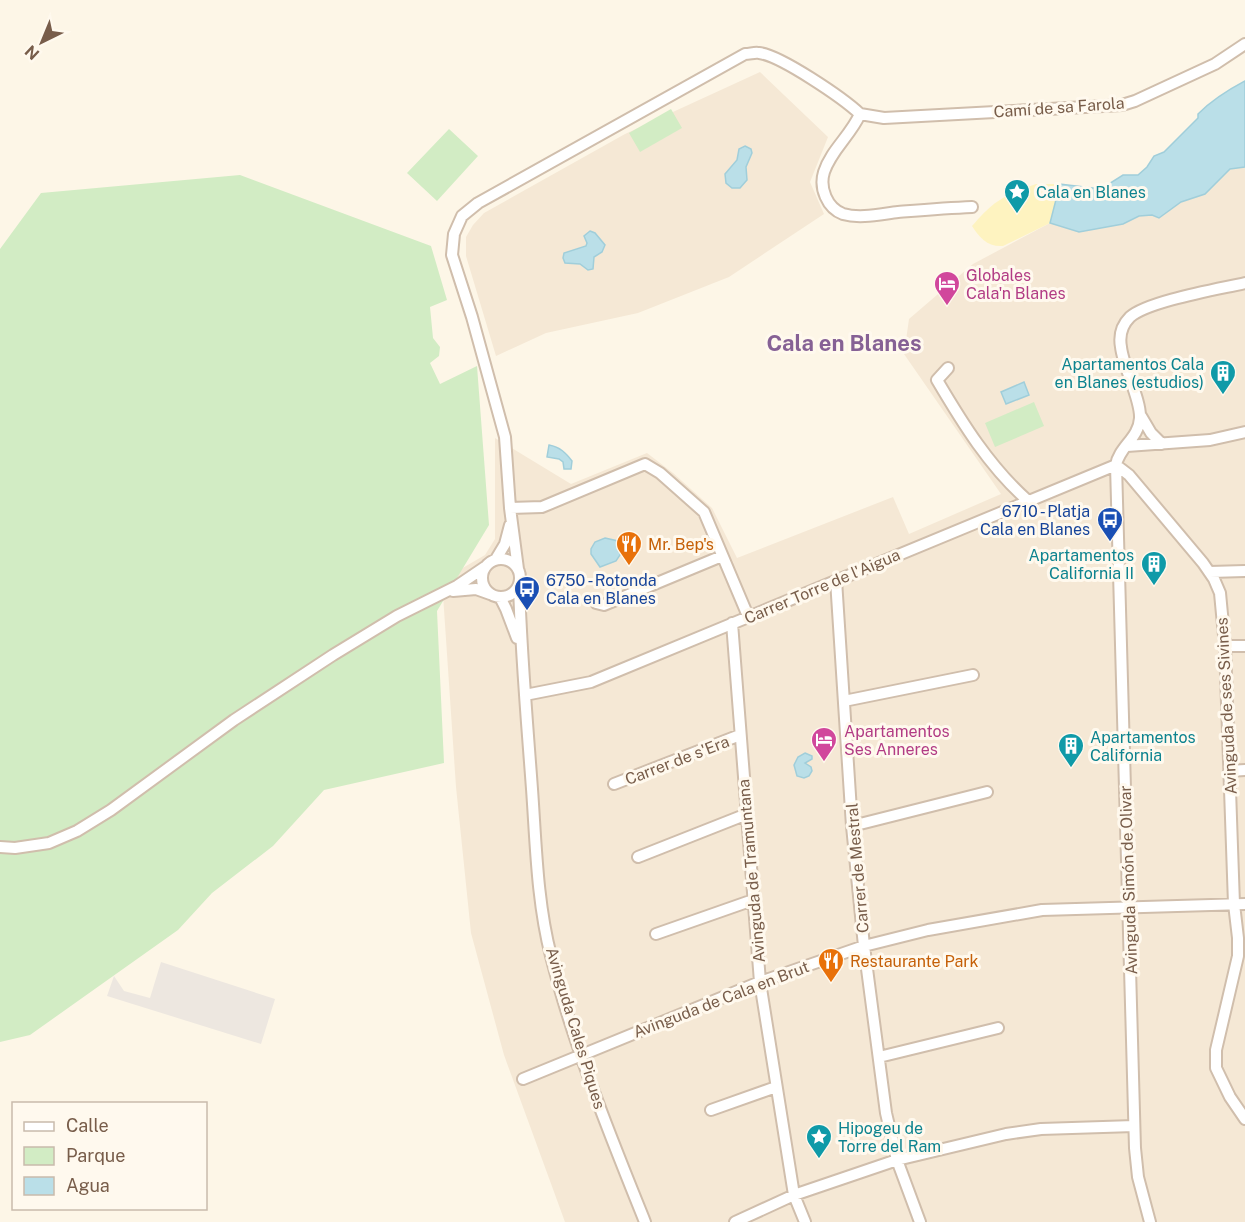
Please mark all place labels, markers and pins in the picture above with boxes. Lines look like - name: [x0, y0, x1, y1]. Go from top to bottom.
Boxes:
- place icon: Cala en Blanes: [1002, 177, 1032, 215]
- place label: Cala en Blanes: [1036, 183, 1146, 202]
- place label: Globales Cala'n Blanes: [966, 266, 1066, 303]
- hotel icon: Globales Cala'n Blanes: [932, 269, 962, 307]
- place label: Apartamentos Cala en Blanes (estudios): [1055, 355, 1204, 392]
- building icon: Apartamentos Cala en Blanes (estudios): [1208, 358, 1238, 396]
- place label: 6710 - Platja Cala en Blanes: [980, 502, 1090, 539]
- bus stop icon: 6710 - Platja Cala en Blanes: [1095, 505, 1125, 543]
- restaurant icon: Mr. Bep's: [614, 529, 644, 567]
- place label: Mr. Bep's: [648, 535, 714, 554]
- place label: Apartamentos California II: [1028, 546, 1134, 583]
- building icon: Apartamentos California II: [1139, 549, 1169, 587]
- place label: 6750 - Rotonda Cala en Blanes: [546, 571, 657, 608]
- bus stop icon: 6750 - Rotonda Cala en Blanes: [512, 574, 542, 612]
- place label: Apartamentos Ses Anneres: [844, 722, 950, 759]
- hotel icon: Apartamentos Ses Anneres: [809, 725, 839, 763]
- place label: Apartamentos California: [1090, 728, 1196, 765]
- building icon: Apartamentos California: [1056, 731, 1086, 769]
- restaurant icon: Restaurante Park: [816, 946, 846, 984]
- place label: Restaurante Park: [850, 952, 979, 971]
- place label: Hipogeu de Torre del Ram: [838, 1119, 941, 1156]
- place icon: Hipogeu de Torre del Ram: [804, 1122, 834, 1160]

